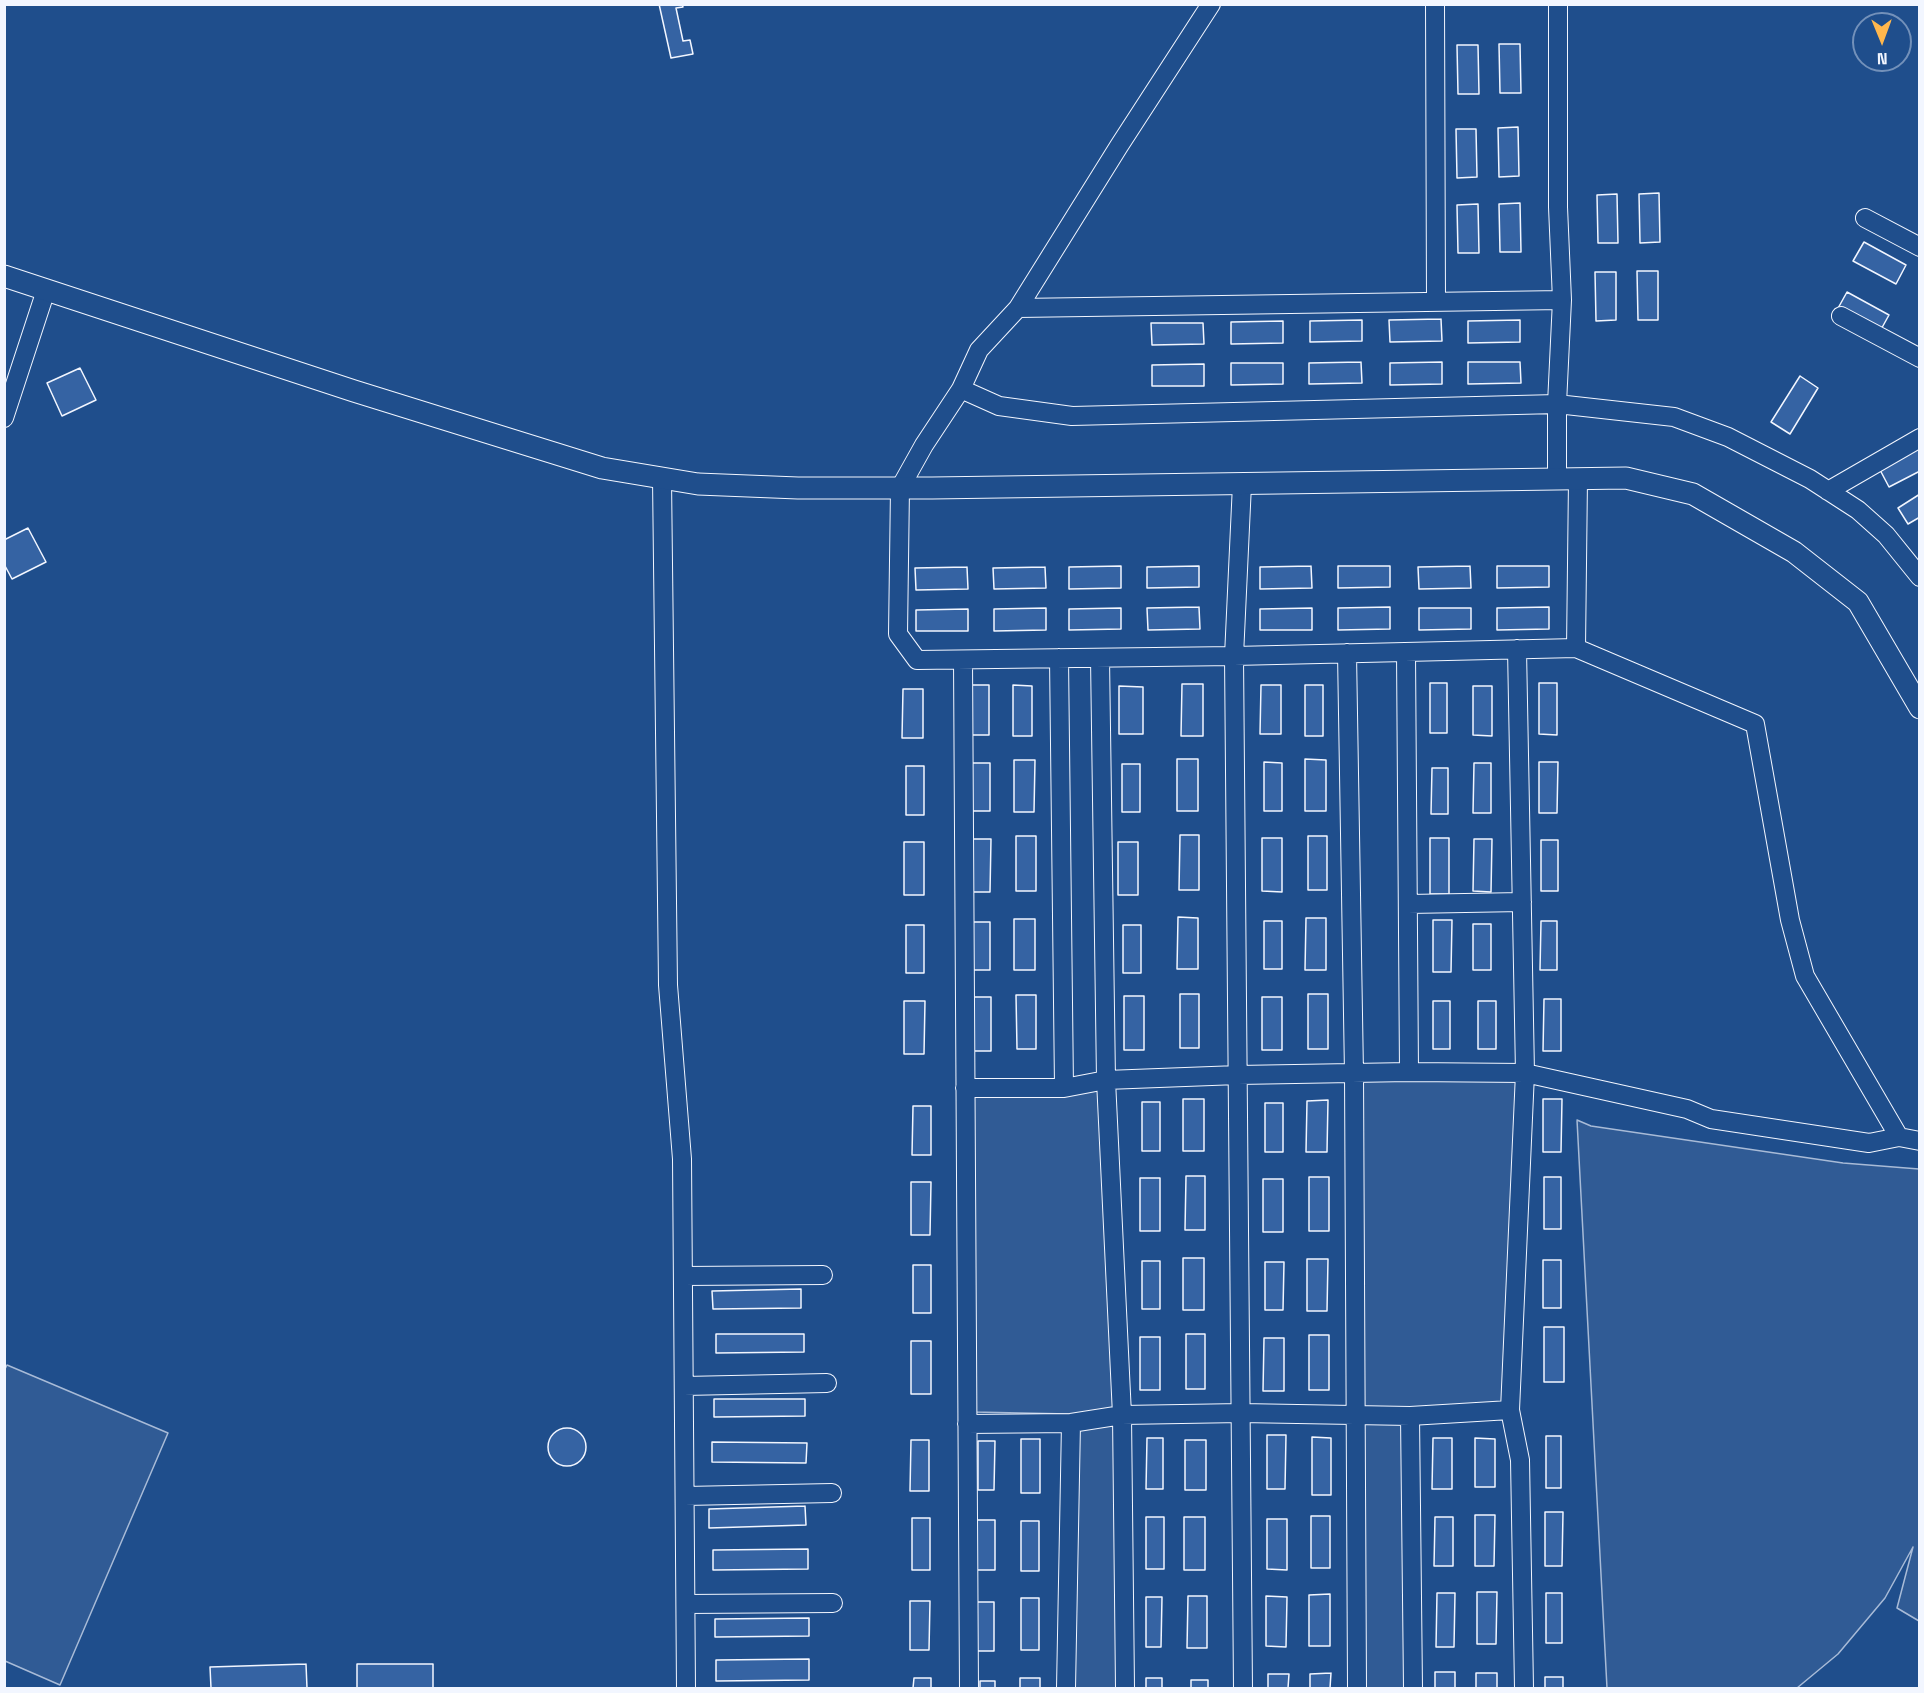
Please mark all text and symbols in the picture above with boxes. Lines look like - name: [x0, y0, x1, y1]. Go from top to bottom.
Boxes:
- north arrow: [1852, 12, 1912, 72]
- text: N: [1877, 48, 1888, 69]

